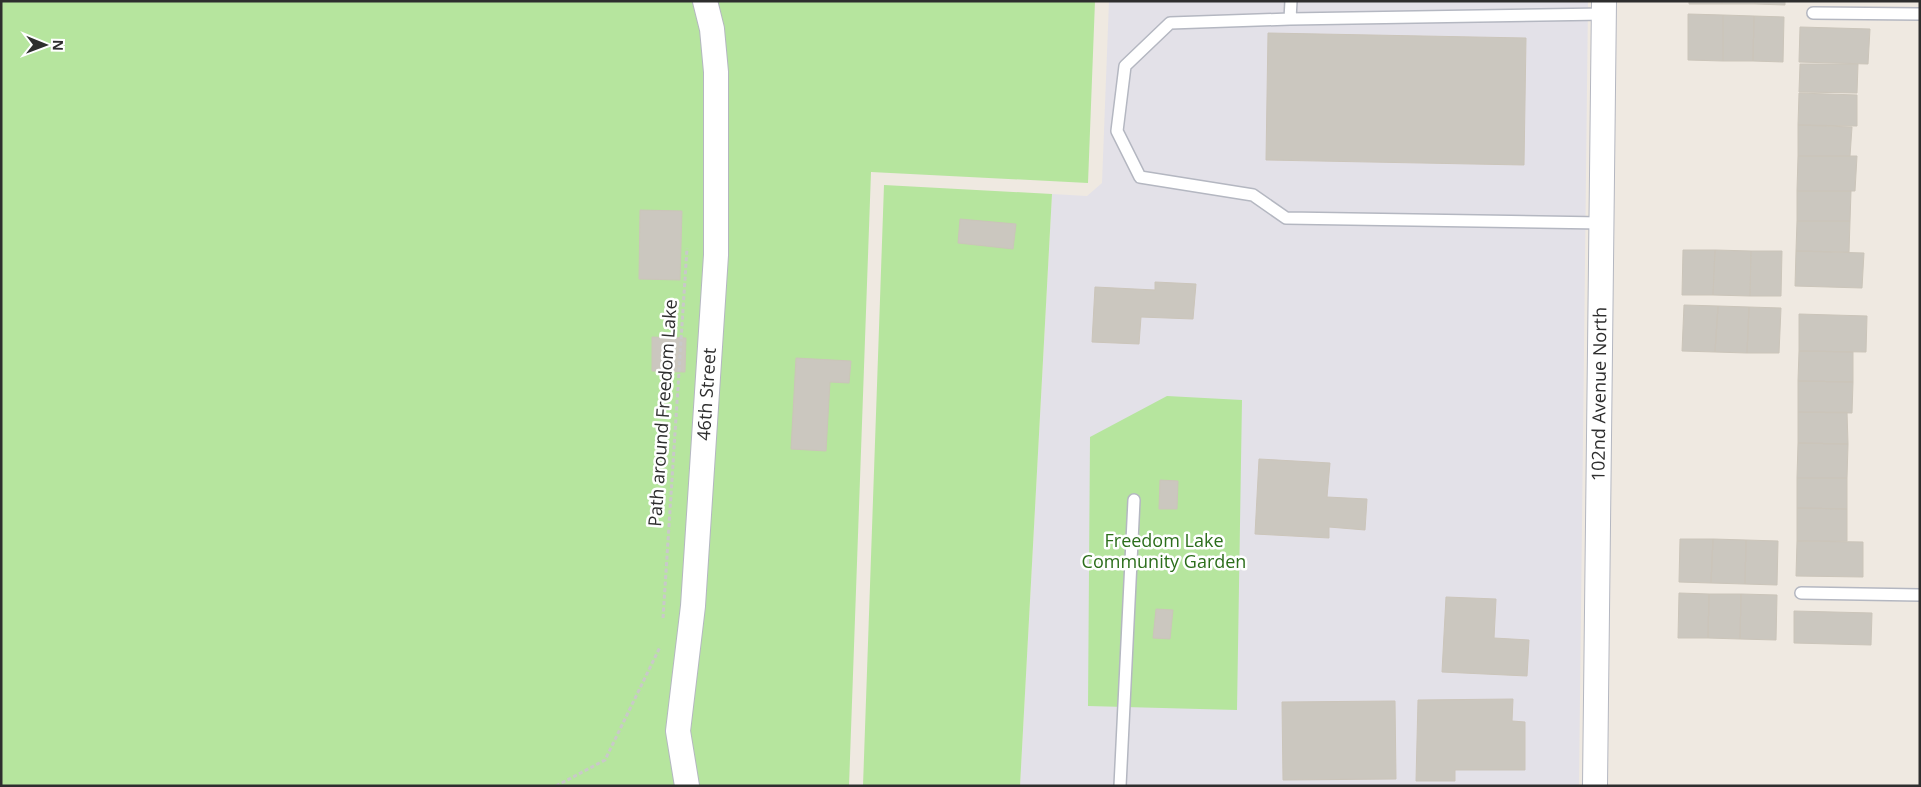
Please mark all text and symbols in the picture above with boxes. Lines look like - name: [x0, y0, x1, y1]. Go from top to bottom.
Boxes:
- north arrow: [20, 20, 70, 70]
- text: N: [49, 39, 68, 51]
- street label: Path around Freedom Lake: [642, 298, 682, 527]
- street label: 102nd Avenue North: [1585, 307, 1611, 481]
- street label: 46th Street: [691, 347, 721, 441]
- park label: Freedom Lake Community Garden: [1082, 528, 1246, 573]

